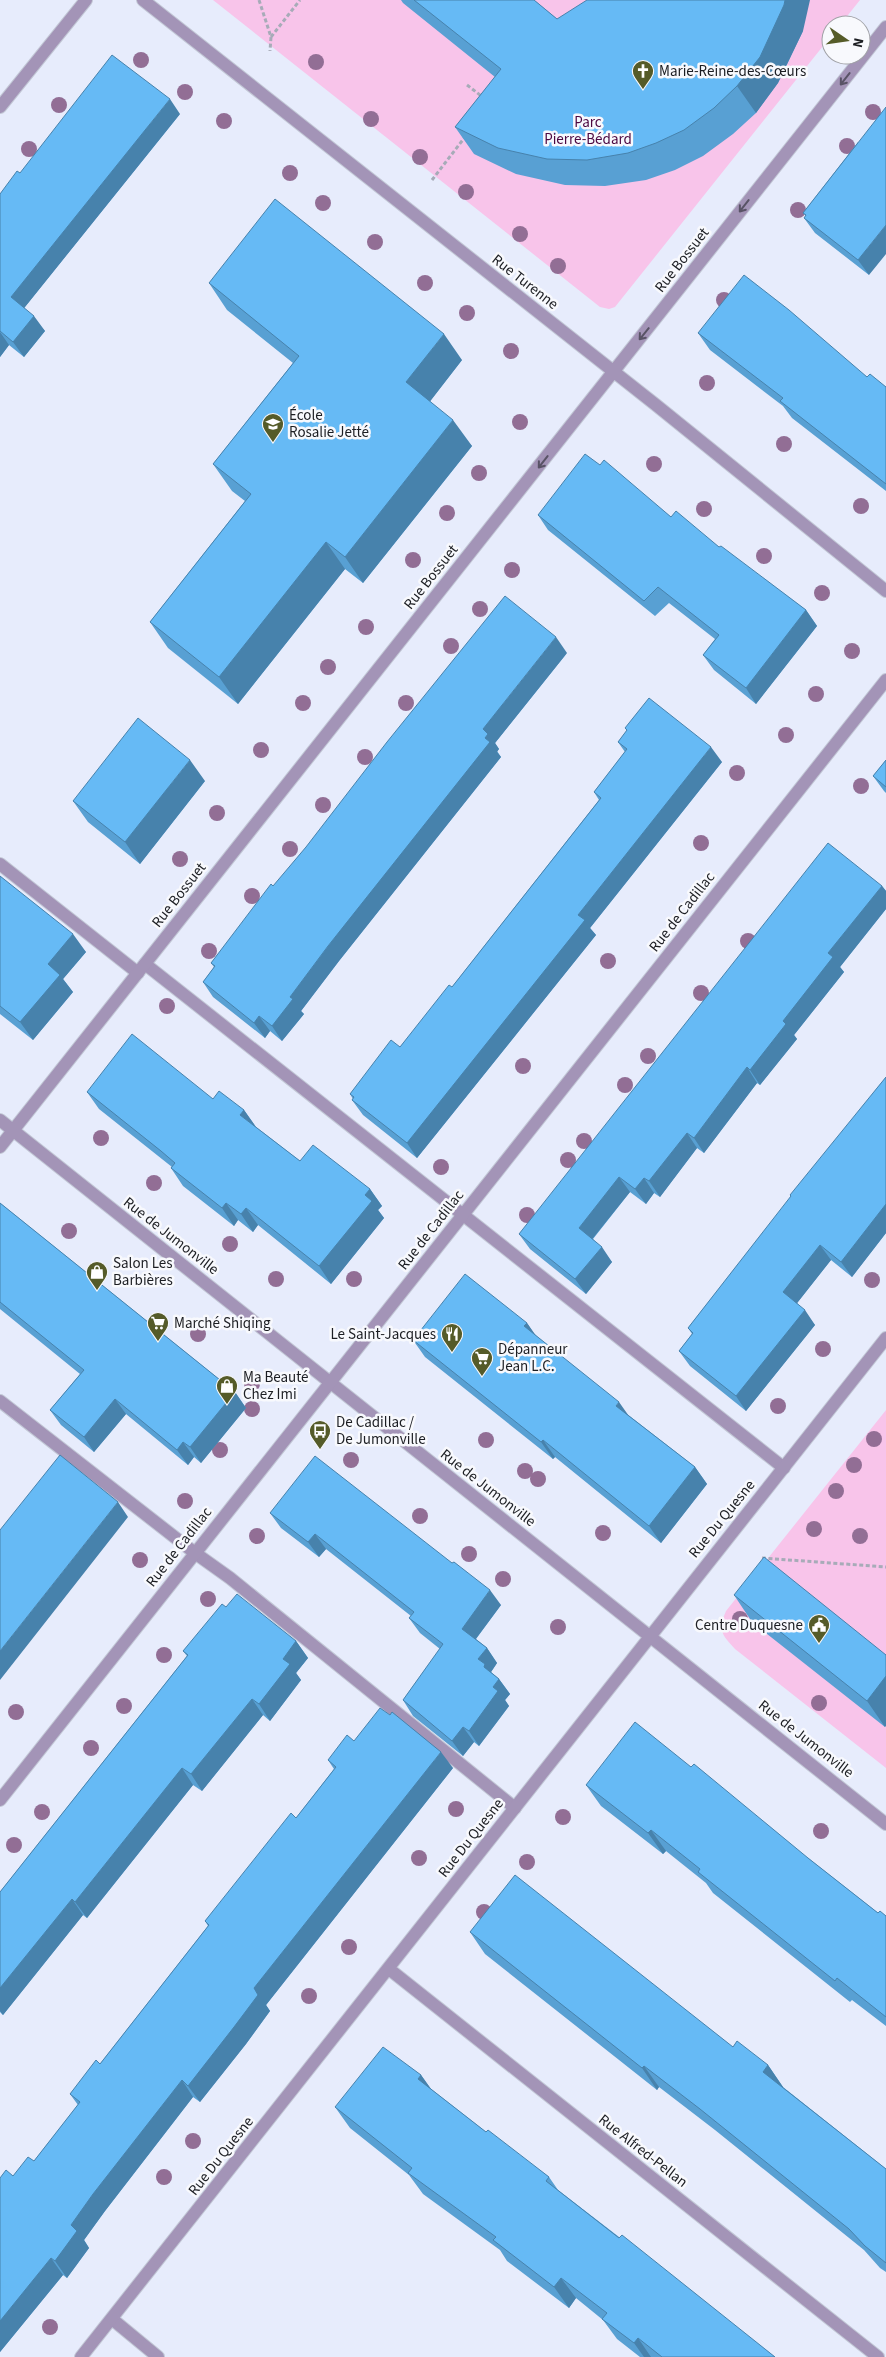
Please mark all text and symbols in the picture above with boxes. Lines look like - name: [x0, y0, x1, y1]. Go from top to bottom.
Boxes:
- north arrow: [821, 15, 871, 65]
- text: N: [847, 36, 868, 49]
- church icon: Marie-Reine-des-Cœurs: [631, 59, 655, 90]
- place label: Marie-Reine-des-Cœurs: [659, 61, 806, 82]
- one-way arrow: [840, 72, 850, 86]
- park label: Parc Pierre-Bédard: [544, 112, 632, 150]
- one-way arrow: [739, 200, 750, 213]
- street label: Rue Bossuet: [650, 223, 714, 297]
- street label: Rue Turenne: [487, 249, 563, 315]
- one-way arrow: [638, 327, 649, 340]
- place label: École Rosalie Jetté: [289, 405, 369, 443]
- school or university icon: École Rosalie Jetté: [261, 412, 285, 443]
- one-way arrow: [537, 455, 548, 468]
- street label: Rue Bossuet: [399, 540, 463, 614]
- street label: Rue Bossuet: [147, 858, 211, 932]
- street label: Rue de Cadillac: [644, 868, 720, 956]
- street label: Rue de Cadillac: [393, 1186, 469, 1274]
- street label: Rue de Jumonville: [119, 1192, 223, 1280]
- place label: Salon Les Barbières: [113, 1253, 173, 1291]
- shop icon: Salon Les Barbières: [85, 1260, 109, 1291]
- supermarket icon: Marché Shiqing: [146, 1311, 170, 1342]
- place label: Marché Shiqing: [174, 1313, 271, 1334]
- restaurant icon: Le Saint-Jacques: [440, 1322, 464, 1353]
- place label: Le Saint-Jacques: [330, 1324, 436, 1345]
- place label: Dépanneur Jean L.C.: [498, 1339, 568, 1377]
- supermarket icon: Dépanneur Jean L.C.: [470, 1346, 494, 1377]
- place label: Ma Beauté Chez Imi: [243, 1367, 309, 1405]
- shop icon: Ma Beauté Chez Imi: [215, 1374, 239, 1405]
- place label: De Cadillac / De Jumonville: [336, 1412, 426, 1450]
- bus stop icon: De Cadillac / De Jumonville: [308, 1419, 332, 1450]
- street label: Rue de Jumonville: [436, 1444, 540, 1532]
- street label: Rue Du Quesne: [684, 1475, 760, 1563]
- street label: Rue de Cadillac: [141, 1503, 217, 1591]
- public building icon: Centre Duquesne: [807, 1613, 831, 1644]
- place label: Centre Duquesne: [695, 1615, 803, 1636]
- street label: Rue de Jumonville: [754, 1695, 858, 1783]
- street label: Rue Du Quesne: [433, 1794, 509, 1882]
- street label: Rue Alfred-Pellan: [594, 2109, 692, 2193]
- street label: Rue Du Quesne: [183, 2112, 259, 2200]

